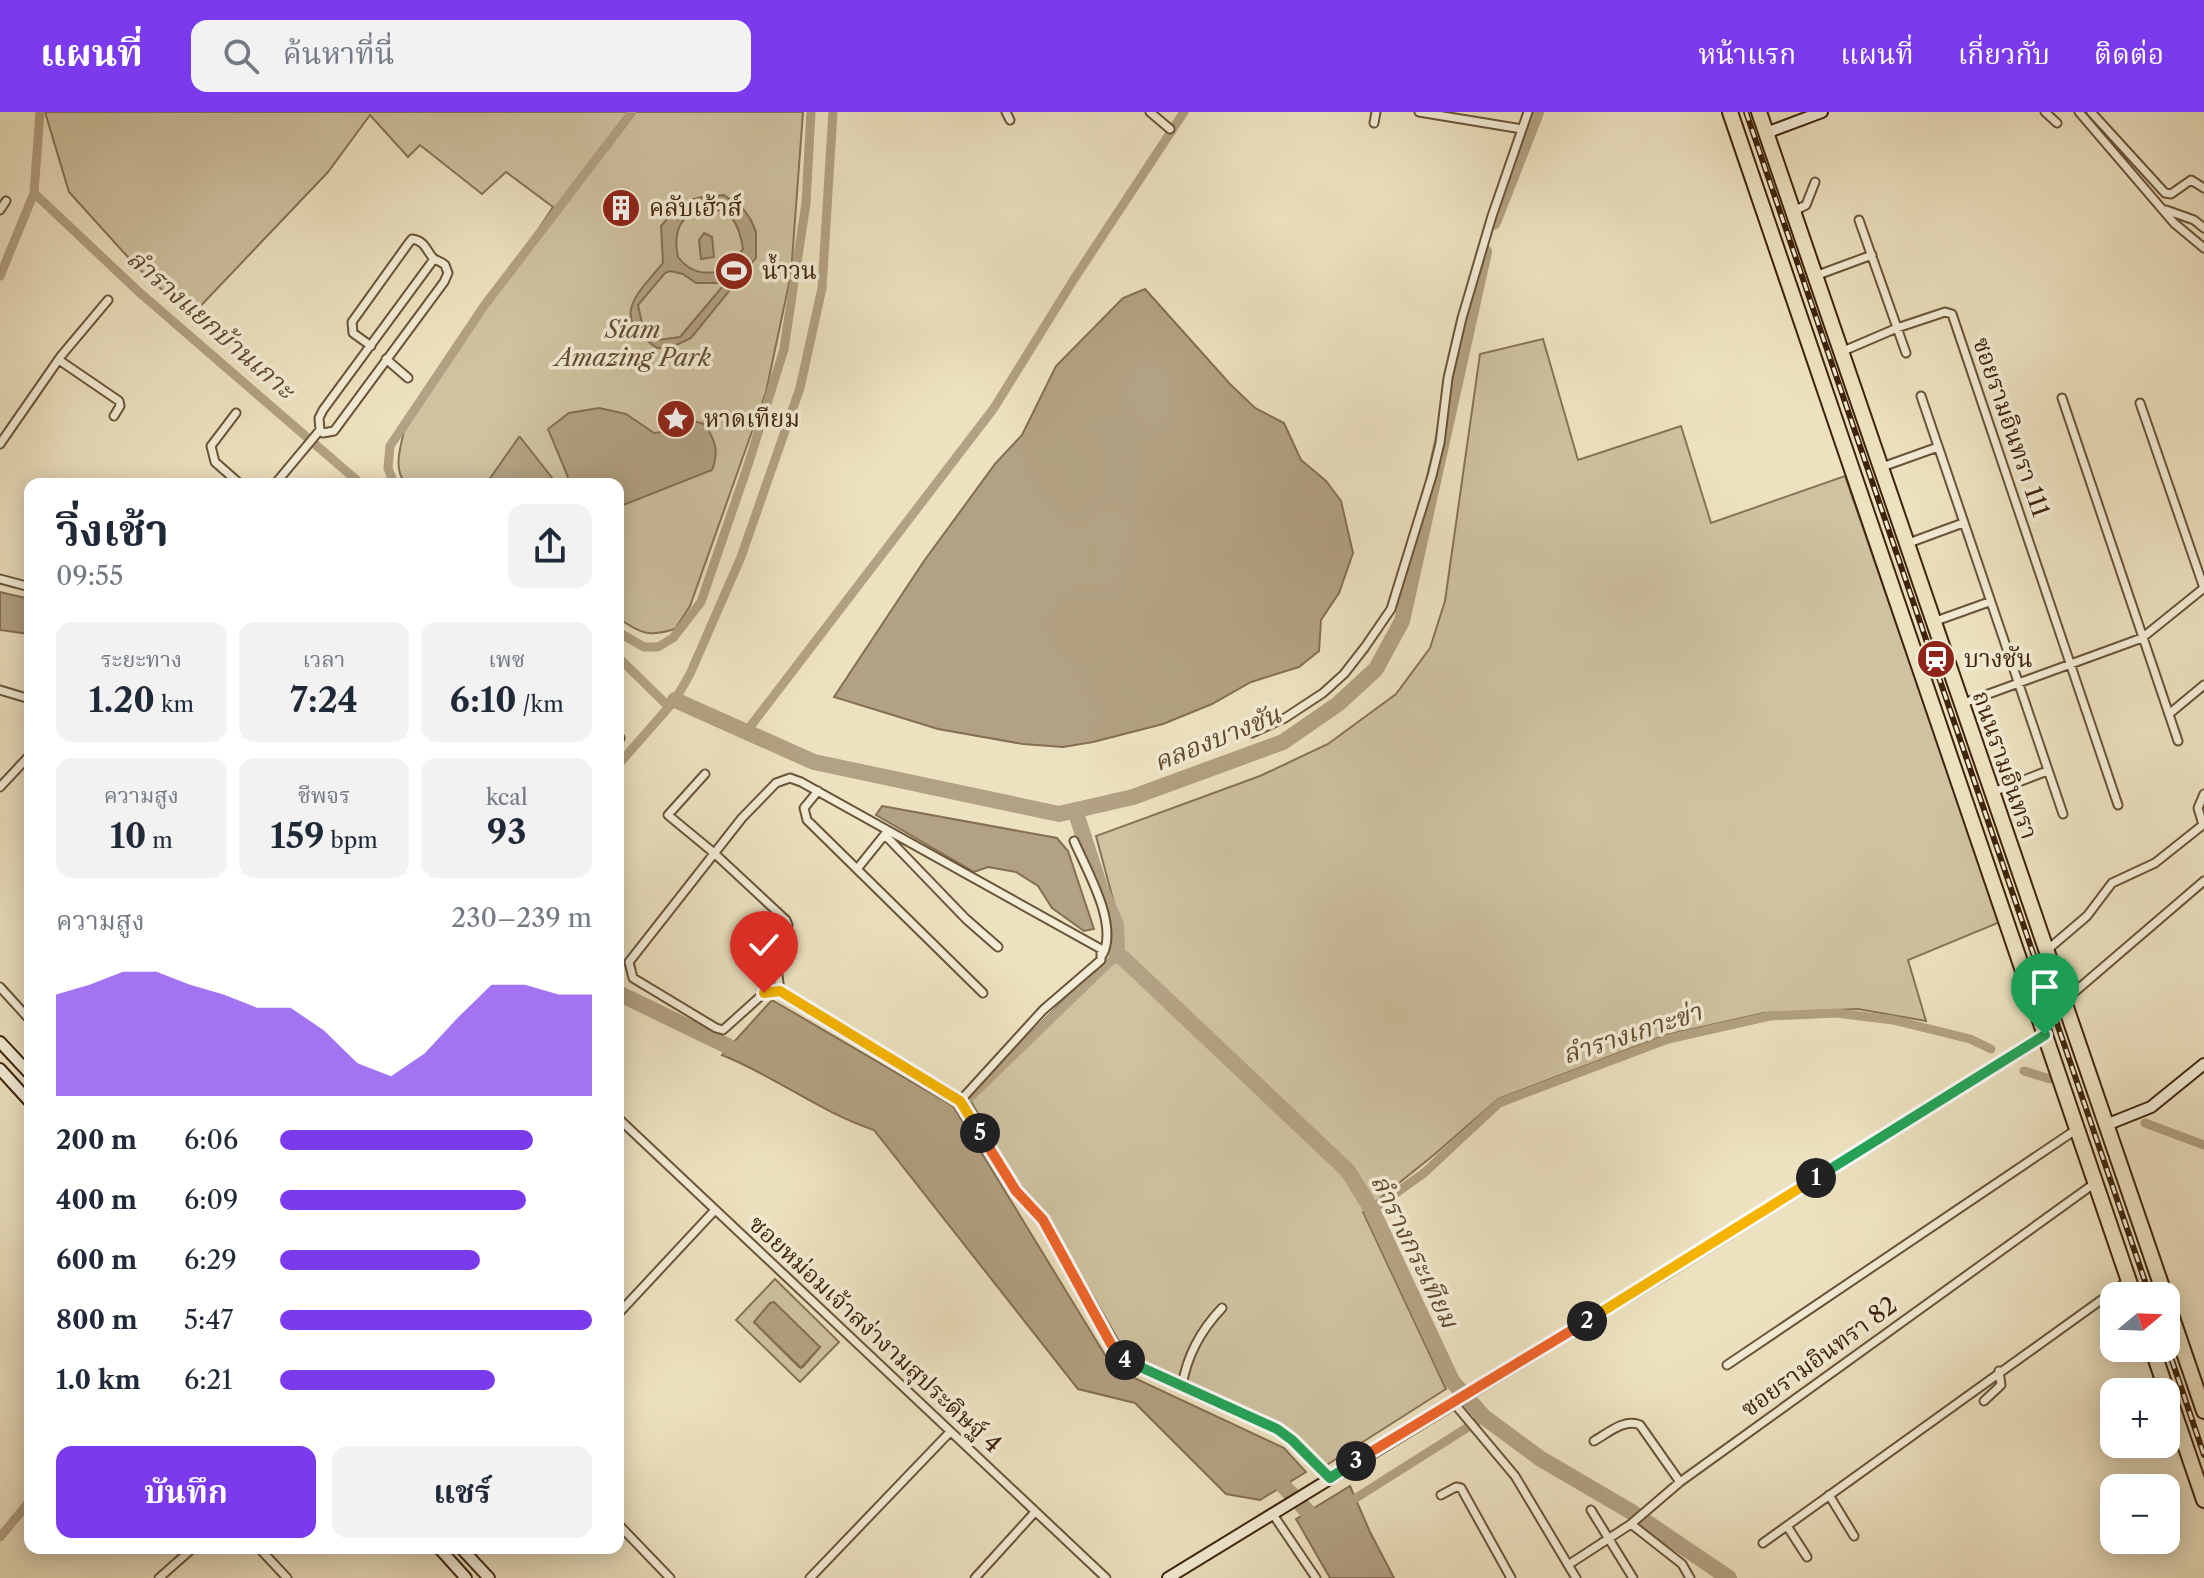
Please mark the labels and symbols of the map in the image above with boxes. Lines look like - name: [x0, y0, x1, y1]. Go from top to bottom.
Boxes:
- building icon: คลับเฮ้าส์: [600, 187, 642, 229]
- place label: คลับเฮ้าส์: [649, 192, 742, 222]
- water label: ลำรางแยกบ้านเกาะ: [121, 243, 303, 407]
- sports icon: น้ำวน: [713, 250, 755, 292]
- place label: น้ำวน: [762, 253, 817, 285]
- park label: Siam Amazing Park: [551, 315, 712, 372]
- street label: ซอยรามอินทรา 111: [1967, 333, 2056, 521]
- place icon: หาดเทียม: [655, 398, 697, 440]
- place label: หาดเทียม: [704, 404, 800, 433]
- station icon: บางชัน: [1915, 638, 1957, 680]
- place label: บางชัน: [1964, 644, 2033, 673]
- street label: ถนนรามอินทรา: [1967, 687, 2044, 843]
- water label: คลองบางชัน: [1149, 698, 1286, 778]
- pin: [730, 911, 798, 993]
- pin: [2011, 953, 2079, 1035]
- water label: ลำรางเกาะข่า: [1558, 995, 1707, 1071]
- pin: 5: [960, 1113, 1000, 1153]
- pin: 1: [1796, 1158, 1836, 1198]
- water label: ลำรางกระเทียม: [1364, 1169, 1466, 1334]
- street label: ซอยหม่อมเจ้าสง่างามสุประดิษฐ์ 4: [742, 1208, 1008, 1459]
- north arrow: [2100, 1282, 2180, 1362]
- street label: ซอยรามอินทรา 82: [1735, 1290, 1902, 1423]
- pin: 2: [1567, 1301, 1607, 1341]
- pin: 4: [1105, 1340, 1145, 1380]
- pin: 3: [1336, 1441, 1376, 1481]

